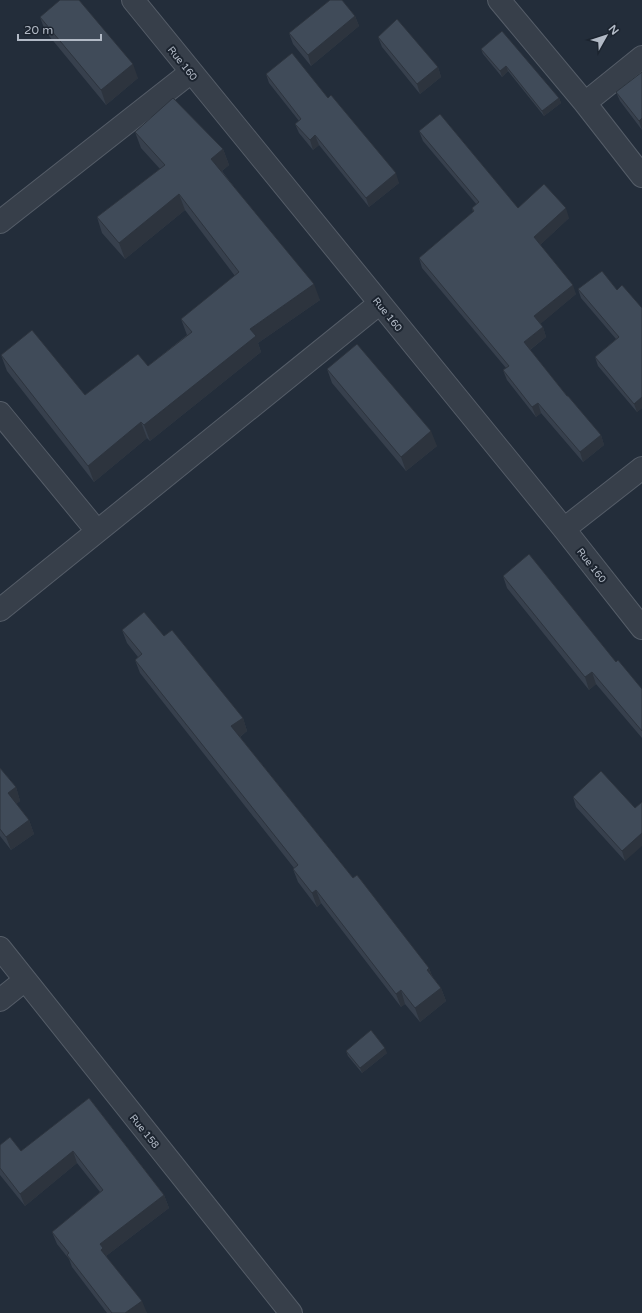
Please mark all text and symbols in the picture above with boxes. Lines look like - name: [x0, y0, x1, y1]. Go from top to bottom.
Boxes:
- scale bar: [18, 16, 101, 42]
- north arrow: [586, 16, 626, 56]
- text: N: [606, 22, 621, 38]
- text: 20 m: [24, 23, 53, 37]
- street label: Rue 160: [165, 44, 200, 83]
- street label: Rue 160: [370, 295, 405, 334]
- street label: Rue 160: [574, 546, 608, 585]
- street label: Rue 158: [127, 1112, 162, 1151]

